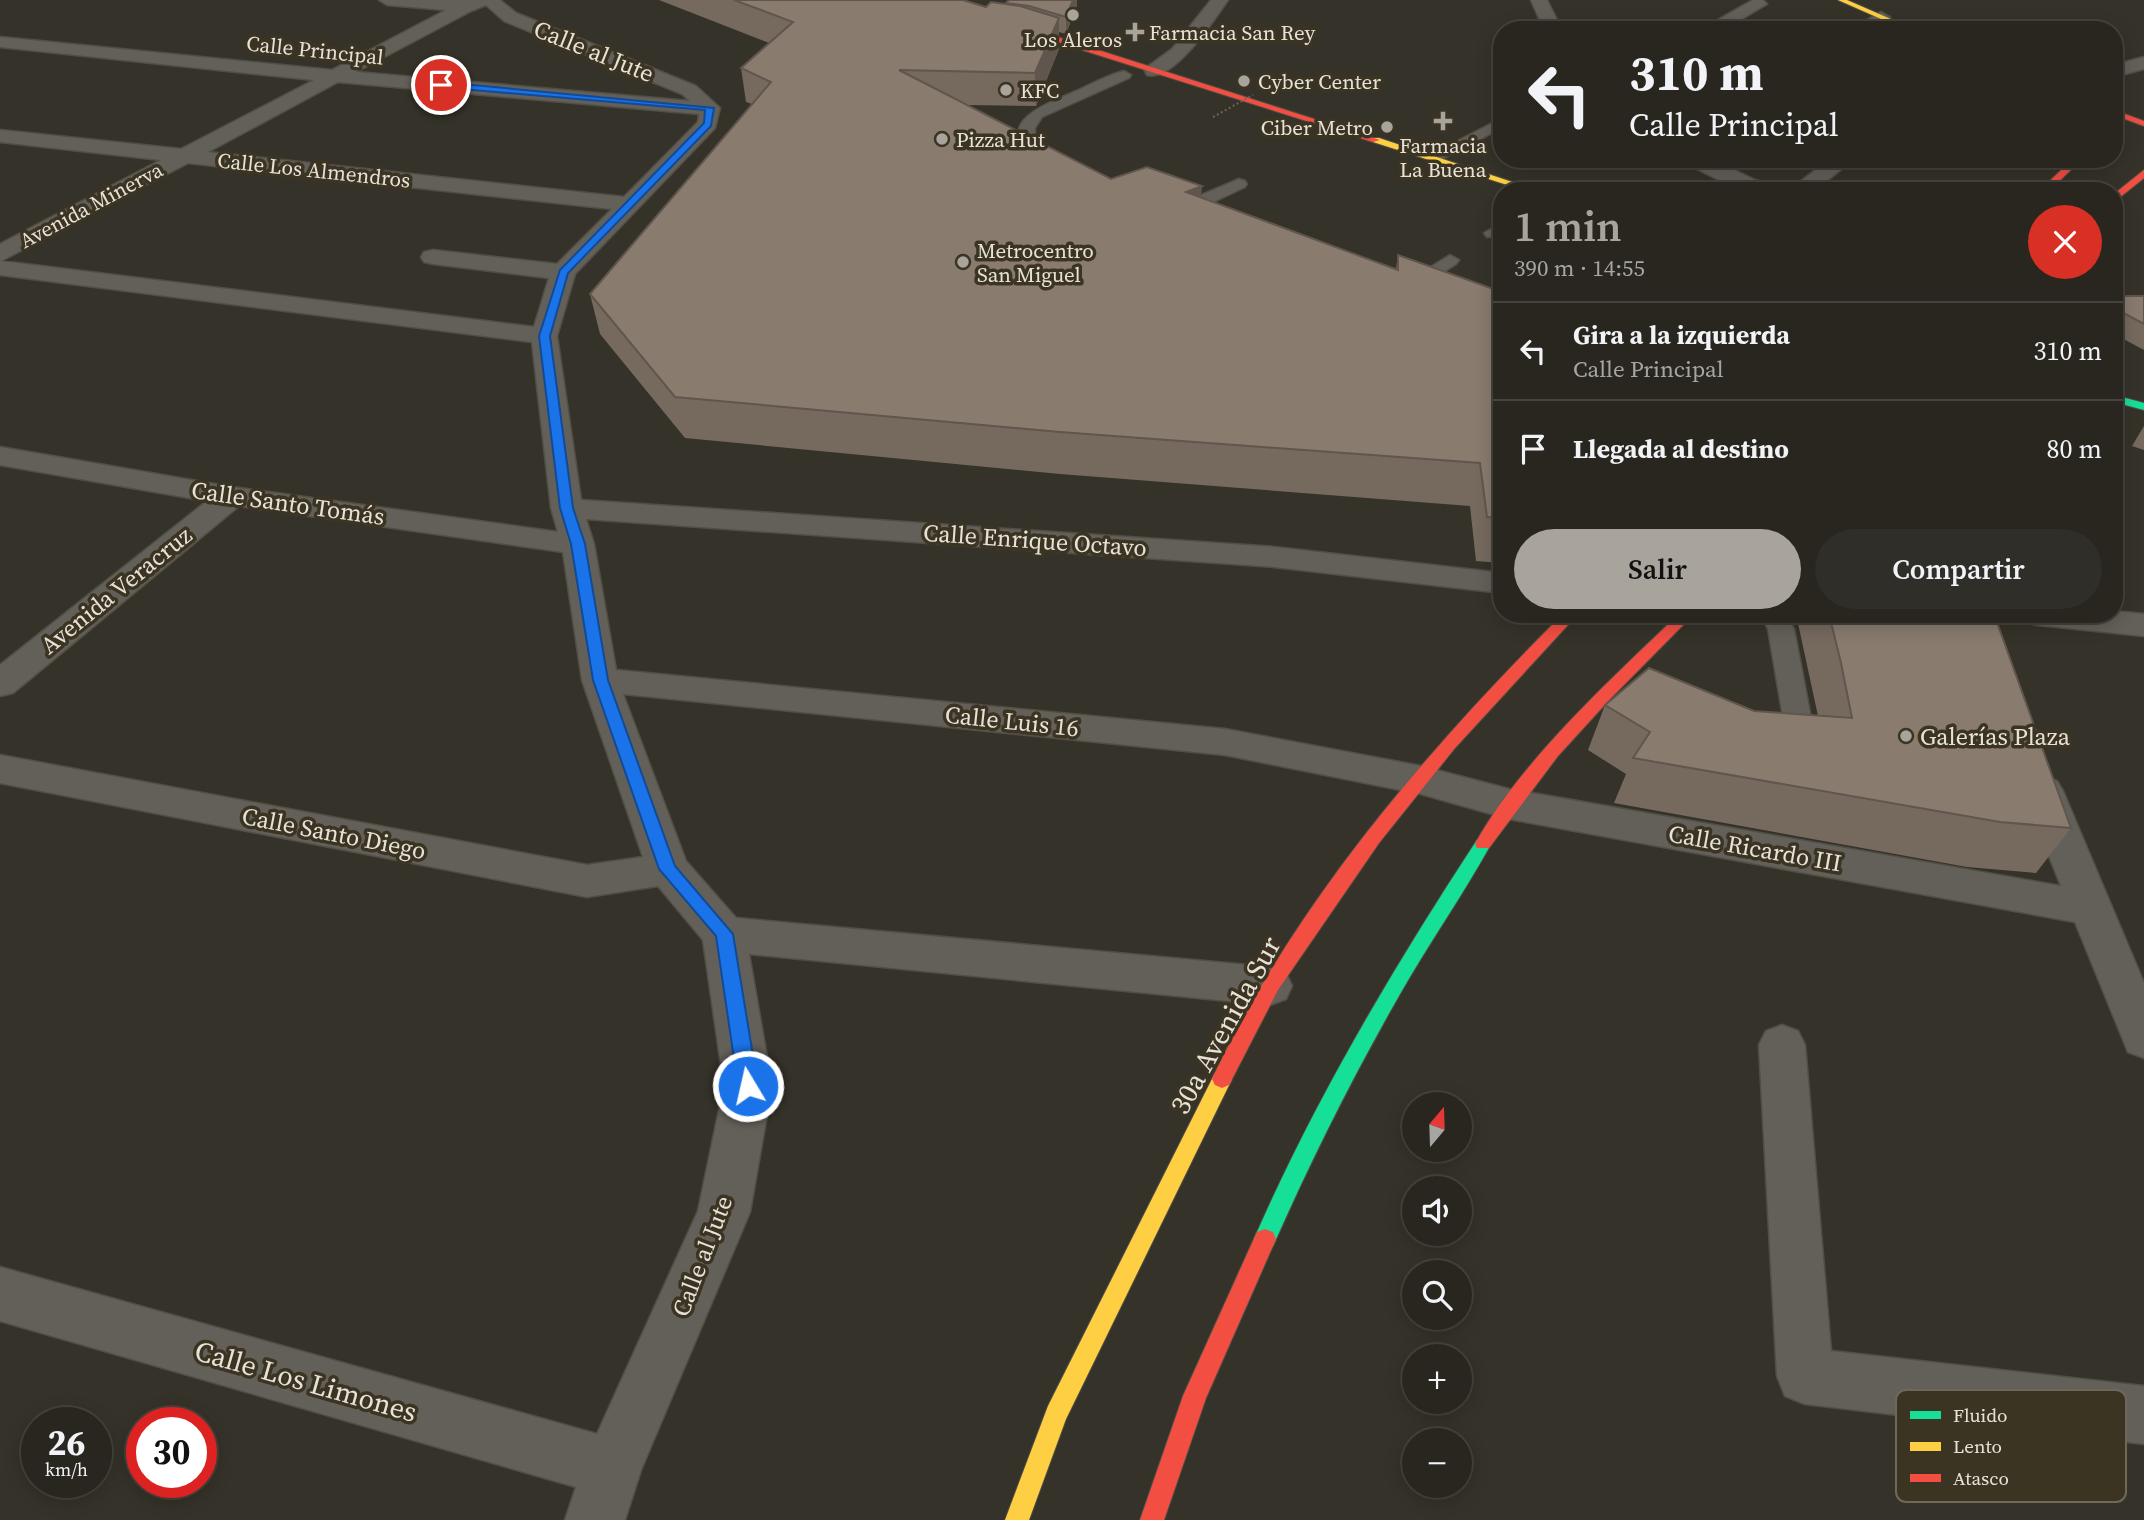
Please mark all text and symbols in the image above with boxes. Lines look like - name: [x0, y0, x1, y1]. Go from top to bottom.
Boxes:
- marker: Los Aleros: [1065, 7, 1081, 23]
- street label: Calle al Jute: [529, 12, 659, 90]
- place label: Farmacia San Rey: [1149, 18, 1315, 47]
- marker: Farmacia San Rey: [1127, 24, 1143, 40]
- place label: Los Aleros: [1024, 25, 1122, 54]
- street label: Calle Principal: [245, 28, 385, 72]
- text: 310 m: [1629, 39, 1764, 106]
- icon: left: [1514, 49, 1605, 140]
- pin: [411, 55, 471, 115]
- icon: arrive: [422, 66, 460, 104]
- place label: Cyber Center: [1258, 67, 1381, 96]
- marker: Cyber Center: [1236, 73, 1252, 89]
- place label: KFC: [1020, 76, 1059, 105]
- marker: KFC: [998, 82, 1014, 98]
- text: Calle Principal: [1629, 103, 1839, 147]
- place label: Ciber Metro: [1261, 113, 1373, 142]
- marker: Farmacia La Buena: [1435, 113, 1451, 129]
- marker: Ciber Metro: [1379, 119, 1395, 135]
- place label: Pizza Hut: [956, 125, 1045, 154]
- marker: Pizza Hut: [934, 131, 950, 147]
- place label: Farmacia La Buena: [1399, 131, 1487, 184]
- street label: Calle Los Almendros: [216, 145, 412, 195]
- street label: Avenida Minerva: [14, 155, 168, 255]
- text: 1 min: [1514, 197, 1622, 255]
- button: close: [2028, 205, 2102, 279]
- place label: Metrocentro San Miguel: [977, 236, 1094, 289]
- text: 390 m · 14:55: [1514, 252, 1645, 284]
- marker: Metrocentro San Miguel: [955, 254, 971, 270]
- text: Gira a la izquierda: [1573, 317, 1790, 353]
- icon: left: [1514, 332, 1552, 370]
- text: 310 m: [2034, 333, 2102, 369]
- text: Calle Principal: [1573, 353, 1724, 385]
- icon: arrive: [1514, 430, 1552, 468]
- text: Llegada al destino: [1573, 431, 1789, 467]
- text: 80 m: [2047, 431, 2102, 467]
- street label: Calle Santo Tomás: [189, 473, 387, 533]
- street label: Calle Enrique Octavo: [922, 516, 1148, 564]
- street label: Avenida Veracruz: [33, 519, 199, 661]
- button: Salir: [1514, 529, 1801, 609]
- button: Compartir: [1815, 529, 2102, 609]
- street label: Calle Luis 16: [943, 698, 1081, 744]
- place label: Galerías Plaza: [1920, 720, 2071, 753]
- marker: Galerías Plaza: [1898, 728, 1914, 744]
- street label: Calle Santo Diego: [239, 799, 429, 867]
- street label: Calle Ricardo III: [1666, 817, 1844, 879]
- street label: 30a Avenida Sur: [1161, 929, 1290, 1121]
- position arrow: [711, 1049, 785, 1123]
- north arrow: [1402, 1092, 1472, 1162]
- map controls: [1402, 1092, 1472, 1498]
- button: sound: [1402, 1176, 1472, 1246]
- street label: Calle al Jute: [664, 1191, 740, 1321]
- button: search: [1402, 1260, 1472, 1330]
- street label: Calle Los Limones: [191, 1331, 421, 1431]
- button: +: [1402, 1344, 1472, 1414]
- legend: [1896, 1390, 2126, 1502]
- text: Fluido: [1953, 1402, 2007, 1428]
- speed limit sign: 30: [126, 1407, 217, 1498]
- text: 26: [48, 1419, 85, 1467]
- button: −: [1402, 1428, 1472, 1498]
- text: Lento: [1953, 1433, 2002, 1459]
- text: km/h: [45, 1457, 88, 1482]
- text: Atasco: [1953, 1465, 2009, 1491]

